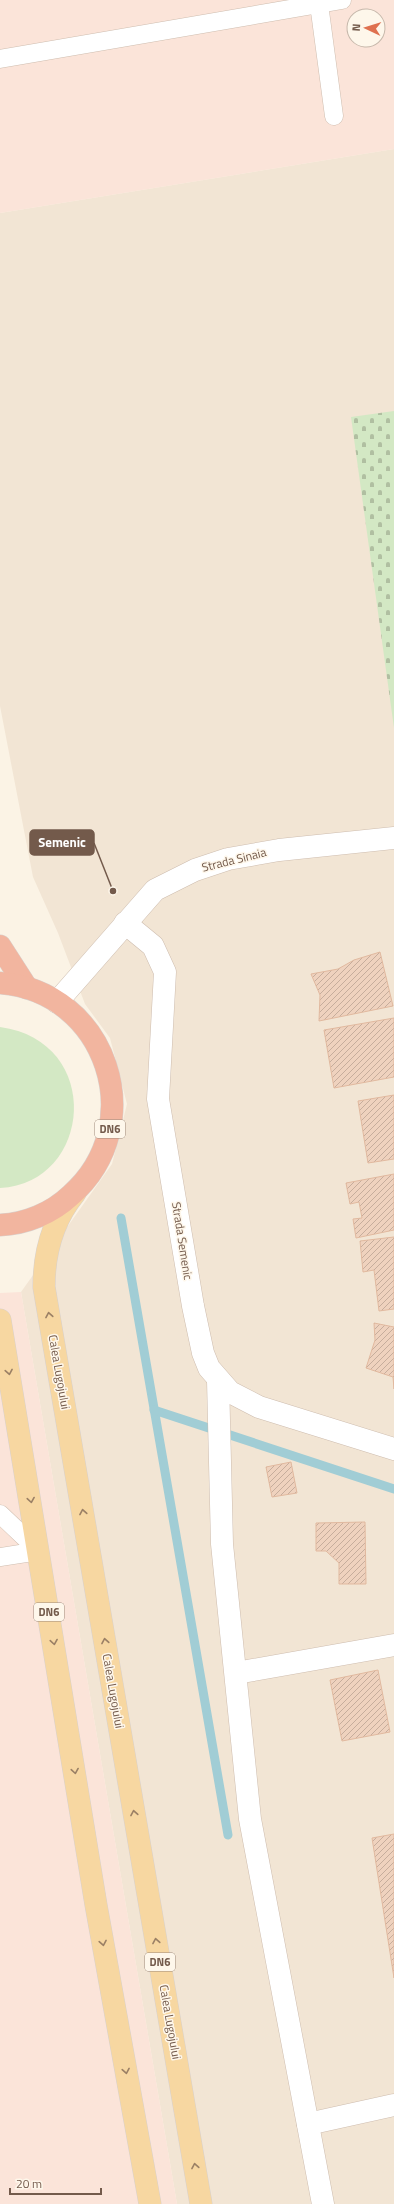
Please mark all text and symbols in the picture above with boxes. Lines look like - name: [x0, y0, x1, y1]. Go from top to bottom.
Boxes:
- north arrow: [346, 8, 386, 48]
- text: N: [348, 23, 364, 32]
- callout: Semenic: [30, 830, 94, 855]
- text: Semenic: [38, 832, 86, 852]
- street label: Strada Sinaia: [200, 842, 268, 877]
- road number: DN6: [95, 1120, 125, 1138]
- street label: Strada Semenic: [167, 1201, 198, 1281]
- one-way arrow: [45, 1312, 54, 1318]
- street label: Calea Lugojului: [44, 1333, 75, 1411]
- one-way arrow: [4, 1369, 13, 1375]
- one-way arrow: [26, 1497, 35, 1503]
- one-way arrow: [79, 1509, 88, 1516]
- road number: DN6: [34, 1603, 64, 1621]
- one-way arrow: [101, 1637, 110, 1644]
- one-way arrow: [49, 1639, 58, 1645]
- street label: Calea Lugojului: [98, 1652, 129, 1730]
- one-way arrow: [70, 1767, 79, 1774]
- one-way arrow: [130, 1810, 139, 1816]
- one-way arrow: [152, 1938, 161, 1944]
- one-way arrow: [98, 1940, 107, 1946]
- road number: DN6: [145, 1953, 175, 1971]
- street label: Calea Lugojului: [155, 1983, 186, 2061]
- one-way arrow: [121, 2068, 130, 2074]
- one-way arrow: [191, 2162, 200, 2169]
- scale bar: [10, 2170, 101, 2196]
- text: 20 m: [16, 2174, 42, 2193]

